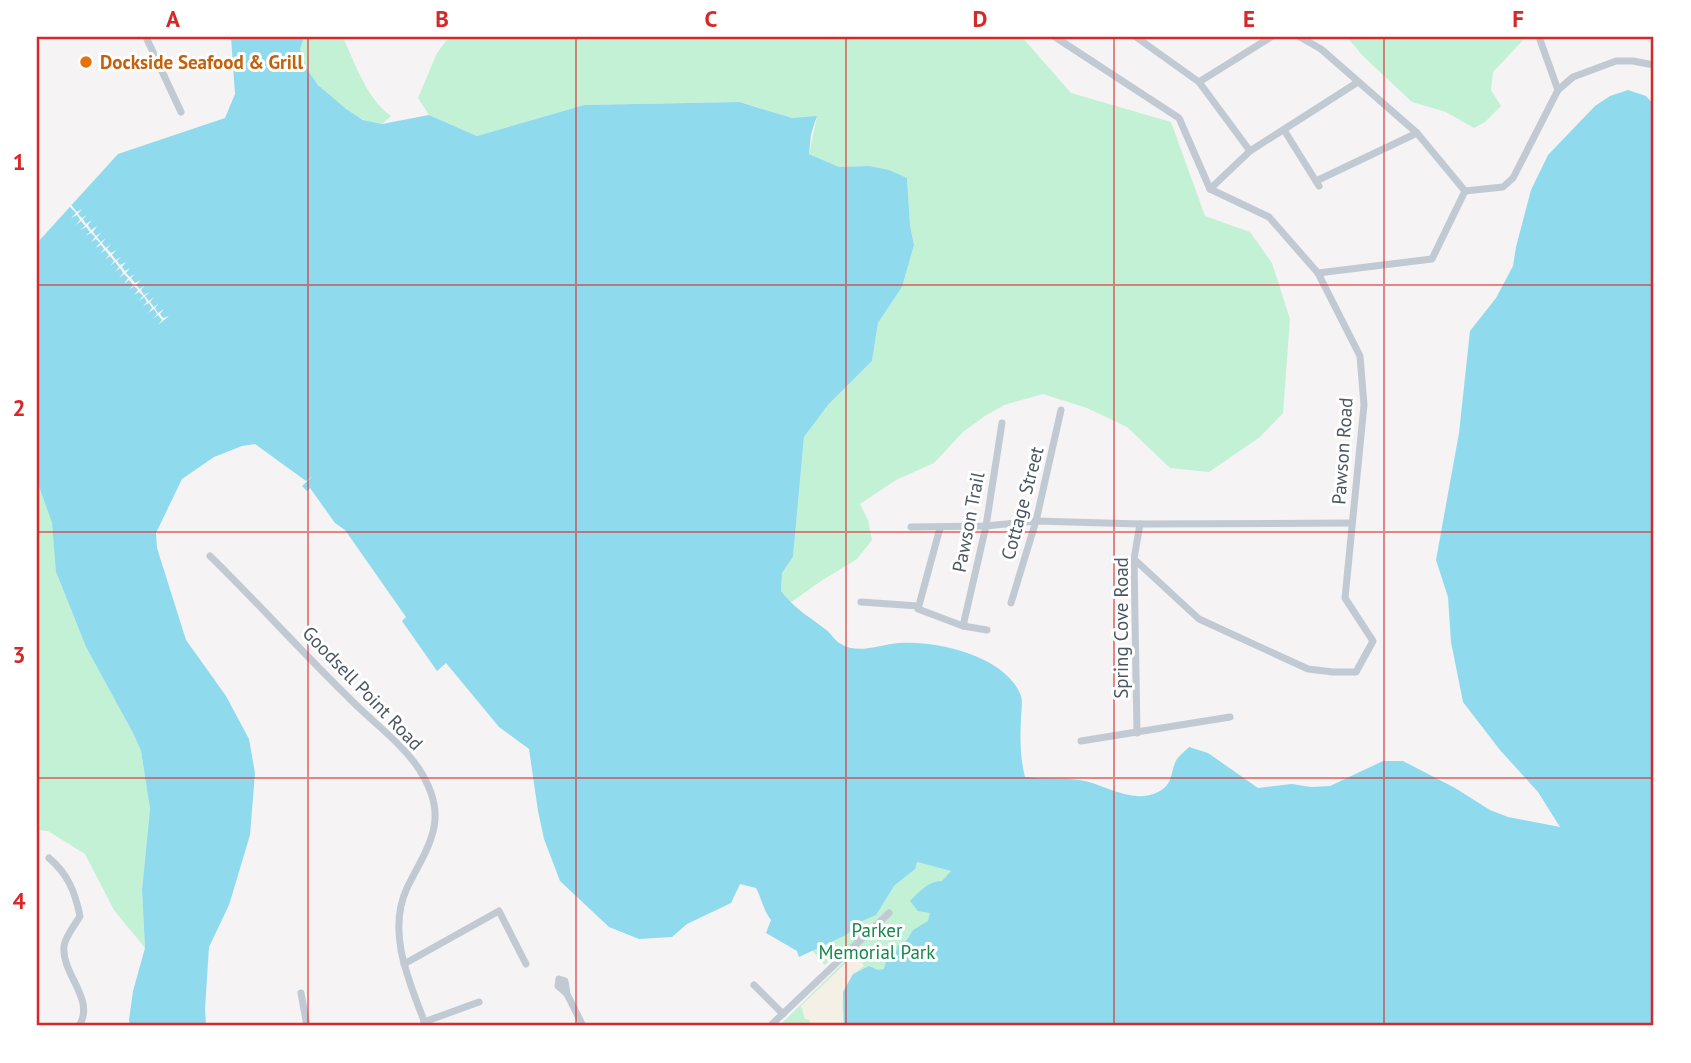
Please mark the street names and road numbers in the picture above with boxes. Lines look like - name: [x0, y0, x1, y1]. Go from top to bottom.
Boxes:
- street label: Pawson Road: [1326, 397, 1358, 505]
- street label: Cottage Street: [995, 443, 1049, 562]
- street label: Pawson Trail: [947, 469, 990, 574]
- street label: Spring Cove Road: [1109, 557, 1133, 699]
- street label: Goodsell Point Road: [298, 621, 428, 755]

